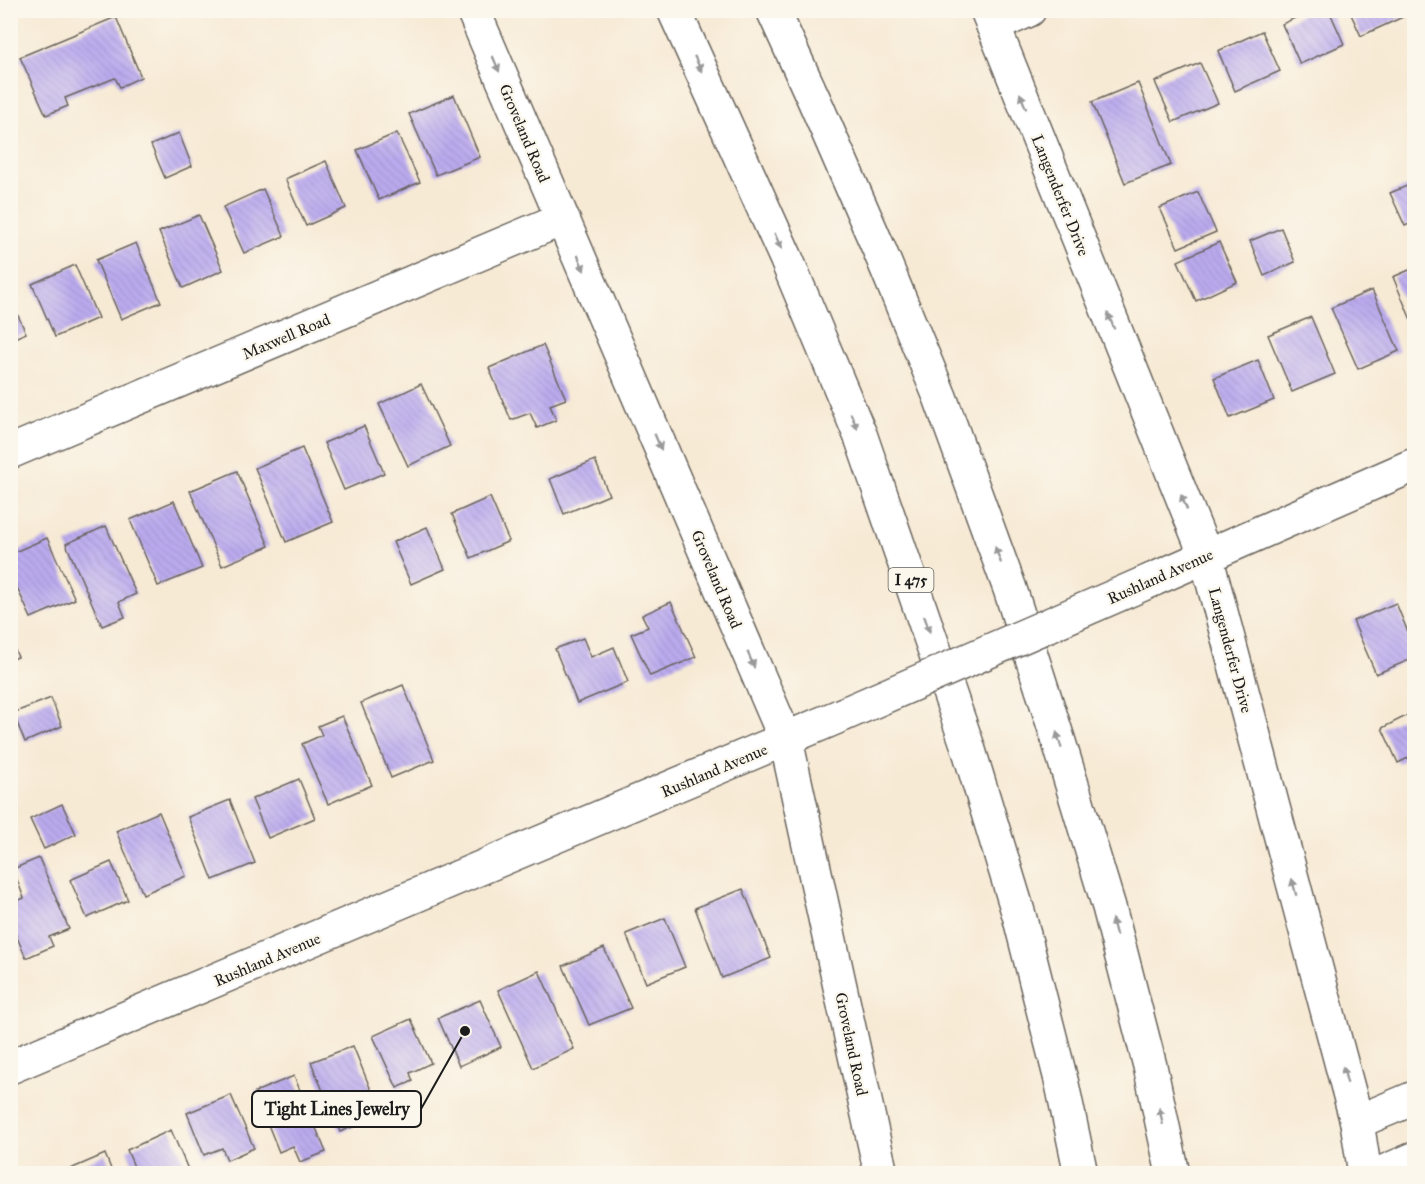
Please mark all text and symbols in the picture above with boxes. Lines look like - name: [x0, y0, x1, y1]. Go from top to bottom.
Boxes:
- one-way arrow: [693, 55, 703, 73]
- one-way arrow: [491, 56, 501, 74]
- street label: Groveland Road: [495, 81, 554, 185]
- one-way arrow: [1018, 91, 1028, 109]
- street label: Langenderfer Drive: [1027, 132, 1094, 259]
- one-way arrow: [773, 233, 783, 251]
- one-way arrow: [576, 254, 586, 272]
- street label: Maxwell Road: [239, 309, 333, 363]
- one-way arrow: [1106, 311, 1116, 329]
- one-way arrow: [850, 412, 859, 430]
- one-way arrow: [654, 433, 663, 451]
- one-way arrow: [1179, 492, 1189, 510]
- street label: Groveland Road: [687, 527, 746, 631]
- street label: Rushland Avenue: [1104, 545, 1216, 608]
- one-way arrow: [992, 546, 1002, 564]
- road number: I 475: [888, 568, 934, 592]
- street label: Langenderfer Drive: [1204, 585, 1256, 716]
- one-way arrow: [922, 615, 932, 633]
- one-way arrow: [747, 651, 756, 668]
- one-way arrow: [1053, 731, 1063, 749]
- street label: Rushland Avenue: [658, 739, 771, 801]
- one-way arrow: [1289, 878, 1298, 896]
- one-way arrow: [1108, 918, 1118, 936]
- street label: Rushland Avenue: [211, 928, 324, 990]
- street label: Groveland Road: [831, 991, 872, 1097]
- one-way arrow: [1339, 1066, 1349, 1084]
- callout: Tight Lines Jewelry: [252, 1091, 421, 1127]
- text: Tight Lines Jewelry: [263, 1098, 411, 1121]
- one-way arrow: [1156, 1107, 1165, 1126]

